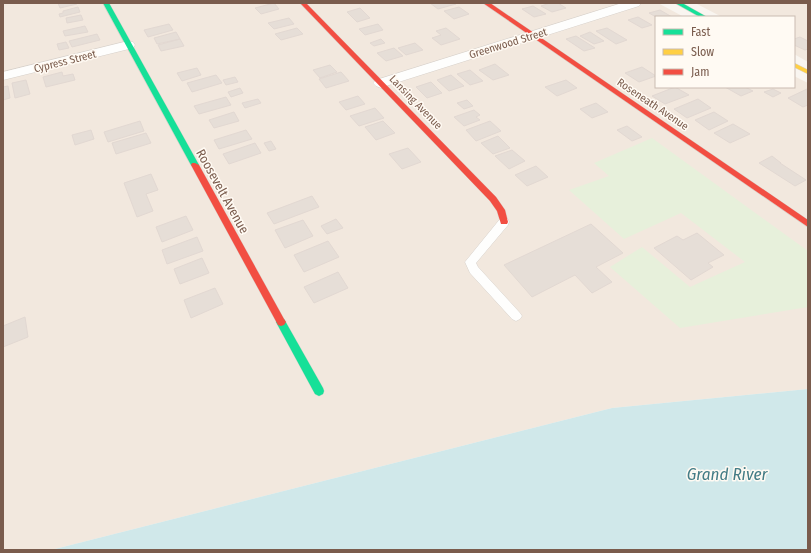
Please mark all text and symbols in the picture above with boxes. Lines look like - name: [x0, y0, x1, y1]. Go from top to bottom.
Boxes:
- legend: [655, 16, 795, 88]
- street label: Greenwood Street: [468, 25, 549, 62]
- text: Fast: [691, 25, 710, 39]
- text: Slow: [691, 45, 714, 59]
- street label: Cypress Street: [33, 47, 98, 75]
- text: Jam: [691, 65, 709, 79]
- street label: Lansing Avenue: [387, 73, 445, 132]
- street label: Roseneath Avenue: [615, 76, 691, 133]
- street label: Roosevelt Avenue: [193, 146, 252, 236]
- water label: Grand River: [687, 464, 768, 485]

